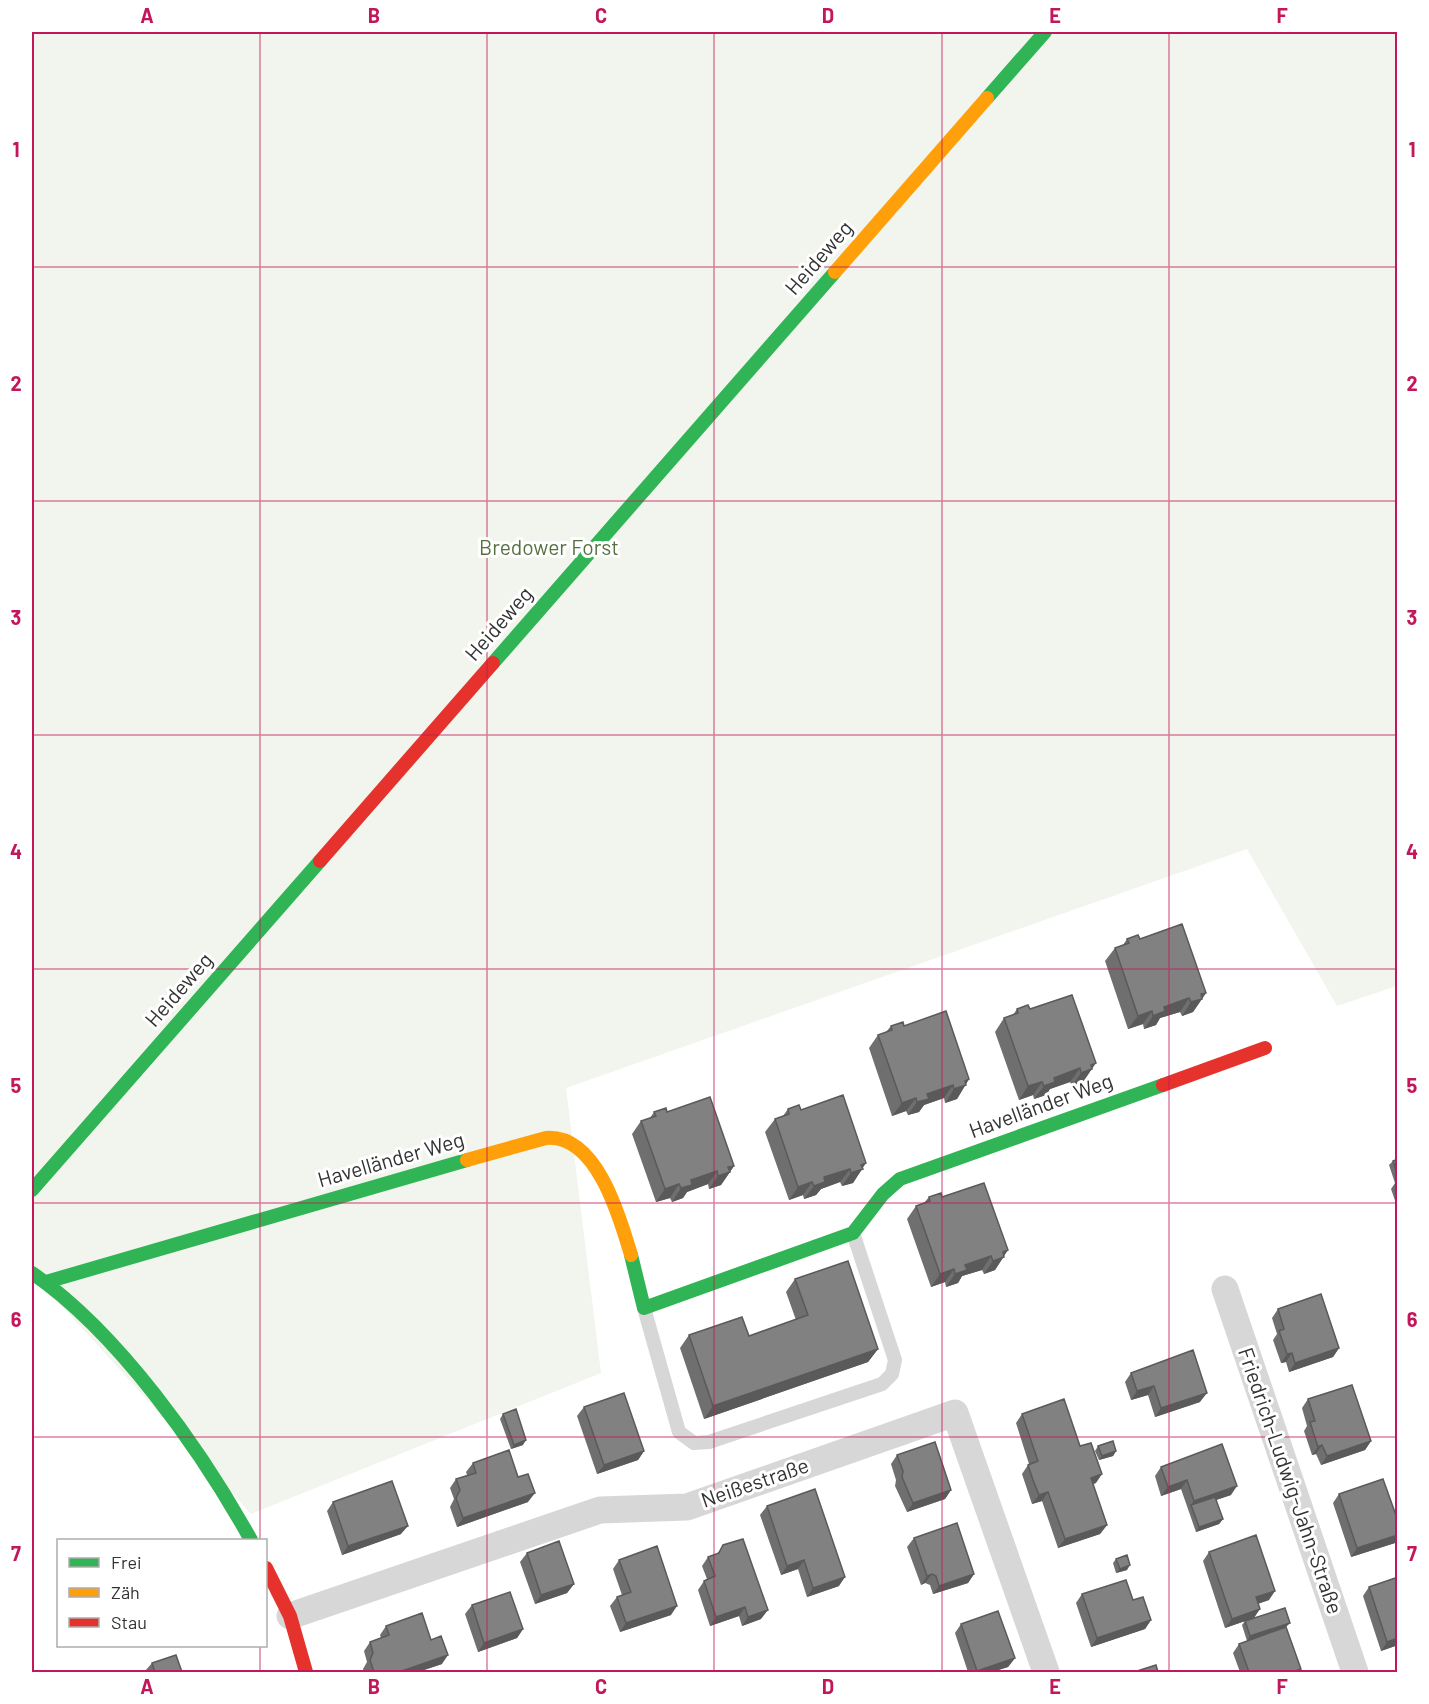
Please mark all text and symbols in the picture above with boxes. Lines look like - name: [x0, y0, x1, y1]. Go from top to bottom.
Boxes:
- text: A: [140, 3, 154, 27]
- text: B: [368, 3, 380, 27]
- text: C: [595, 3, 607, 27]
- text: D: [822, 3, 834, 27]
- text: E: [1049, 3, 1061, 27]
- text: F: [1276, 3, 1288, 27]
- text: 1: [12, 137, 20, 161]
- text: 1: [1408, 137, 1416, 161]
- street label: Heideweg: [779, 215, 857, 299]
- text: 2: [10, 371, 22, 395]
- text: 2: [1406, 371, 1418, 395]
- park label: Bredower Forst: [479, 534, 619, 559]
- street label: Heideweg: [459, 581, 537, 665]
- text: 3: [11, 605, 21, 629]
- text: 3: [1407, 605, 1417, 629]
- text: 4: [10, 839, 22, 863]
- text: 4: [1406, 839, 1418, 863]
- street label: Heideweg: [139, 947, 217, 1031]
- street label: Havelländer Weg: [965, 1067, 1116, 1142]
- text: 5: [11, 1073, 22, 1097]
- text: 5: [1407, 1073, 1418, 1097]
- street label: Havelländer Weg: [315, 1126, 467, 1191]
- text: 6: [11, 1307, 22, 1331]
- text: 6: [1407, 1307, 1418, 1331]
- street label: Friedrich-Ludwig-Jahn-Straße: [1234, 1344, 1349, 1617]
- street label: Neißestraße: [697, 1451, 812, 1512]
- legend: [57, 1539, 267, 1647]
- text: 7: [11, 1541, 21, 1565]
- text: 7: [1407, 1541, 1417, 1565]
- text: Frei: [111, 1551, 142, 1573]
- text: Zäh: [111, 1581, 140, 1603]
- text: Stau: [111, 1611, 147, 1633]
- text: A: [140, 1674, 154, 1698]
- text: B: [368, 1674, 380, 1698]
- text: C: [595, 1674, 607, 1698]
- text: D: [822, 1674, 834, 1698]
- text: E: [1049, 1674, 1061, 1698]
- text: F: [1276, 1674, 1288, 1698]

